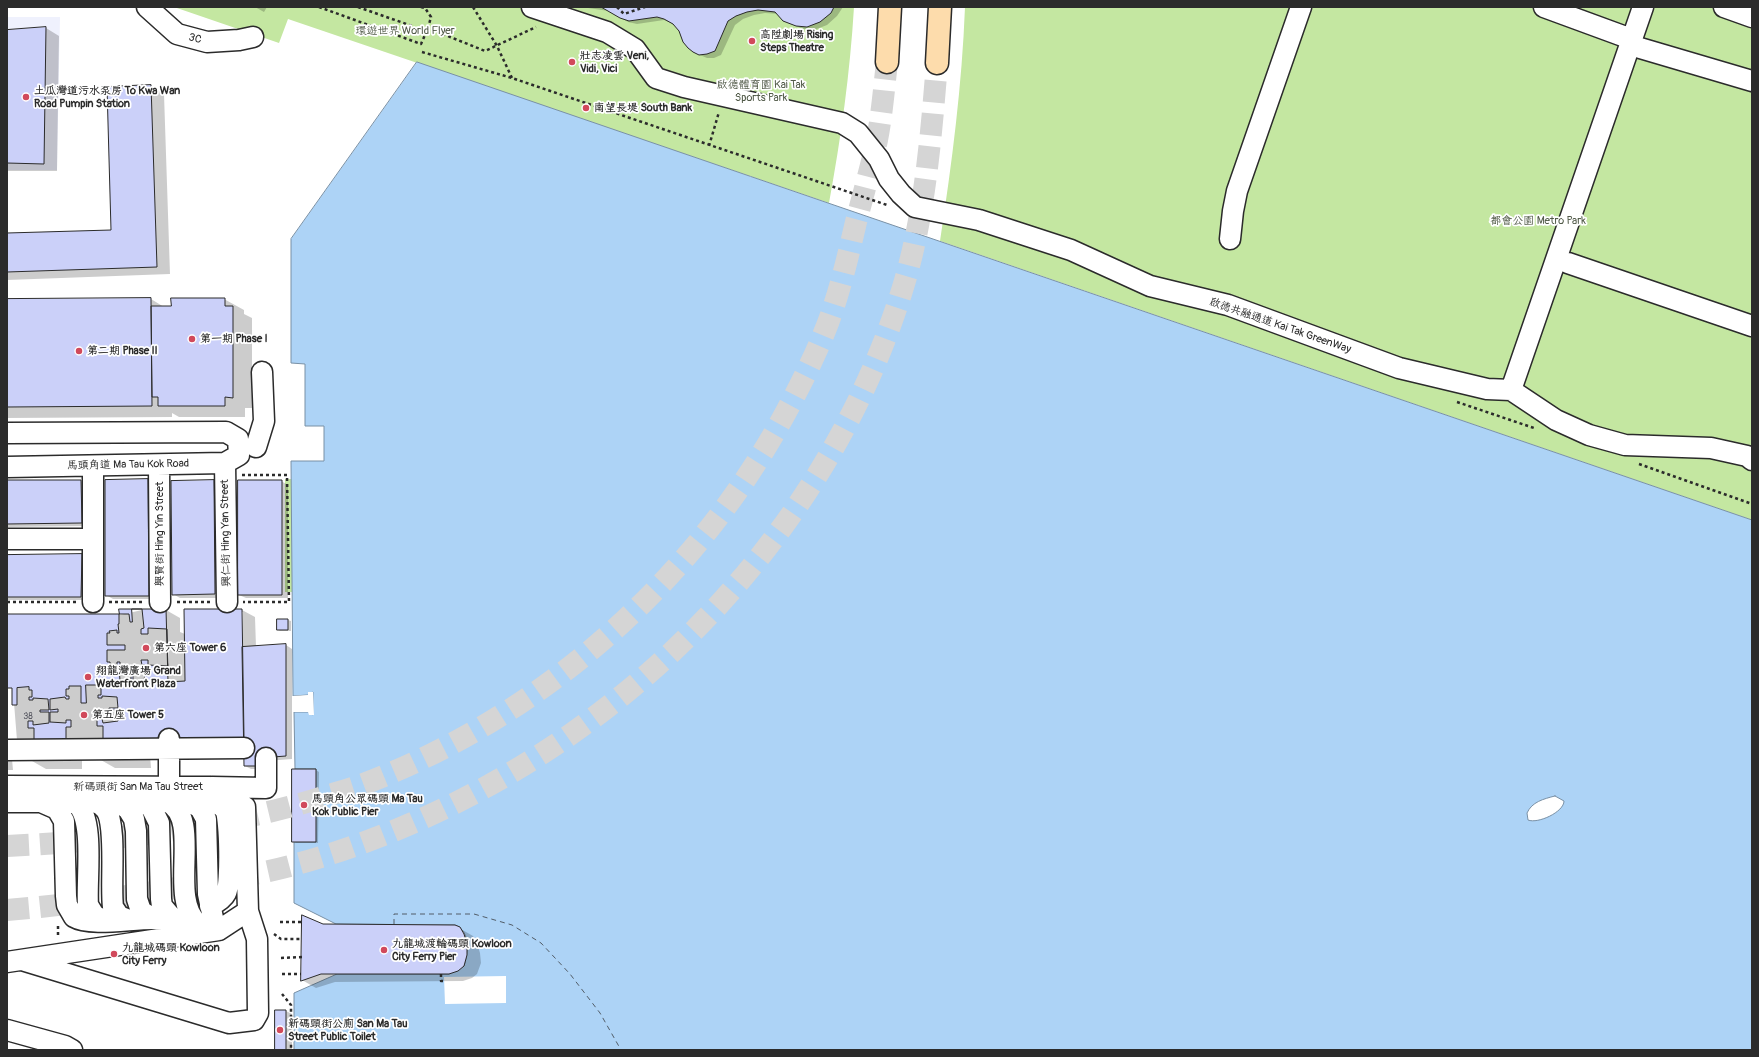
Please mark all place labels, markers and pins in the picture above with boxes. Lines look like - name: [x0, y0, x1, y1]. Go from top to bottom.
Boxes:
- place label: 高陞劇場 Rising Steps Theatre: [760, 28, 833, 54]
- marker: 高陞劇場 Rising Steps Theatre: [747, 36, 757, 46]
- place label: 壯志凌雲 Veni, Vidi, Vici: [580, 49, 649, 75]
- marker: 壯志凌雲 Veni, Vidi, Vici: [567, 57, 577, 67]
- place label: 土瓜灣道污水泵房 To Kwa Wan Road Pumpin Station: [34, 84, 180, 110]
- marker: 土瓜灣道污水泵房 To Kwa Wan Road Pumpin Station: [21, 92, 31, 102]
- place label: 南望長堤 South Bank: [594, 101, 692, 115]
- marker: 南望長堤 South Bank: [581, 103, 591, 113]
- place label: 第一期 Phase I: [200, 332, 268, 346]
- marker: 第一期 Phase I: [187, 334, 197, 344]
- place label: 第二期 Phase II: [87, 344, 158, 358]
- marker: 第二期 Phase II: [74, 346, 84, 356]
- place label: 第六座 Tower 6: [154, 641, 226, 655]
- marker: 第六座 Tower 6: [141, 643, 151, 653]
- place label: 翔龍灣廣場 Grand Waterfront Plaza: [96, 664, 181, 690]
- marker: 翔龍灣廣場 Grand Waterfront Plaza: [83, 672, 93, 682]
- place label: 第五座 Tower 5: [92, 708, 164, 722]
- marker: 第五座 Tower 5: [79, 710, 89, 720]
- place label: 馬頭角公眾碼頭 Ma Tau Kok Public Pier: [312, 792, 423, 818]
- marker: 馬頭角公眾碼頭 Ma Tau Kok Public Pier: [299, 800, 309, 810]
- place label: 九龍城渡輪碼頭 Kowloon City Ferry Pier: [392, 937, 512, 963]
- place label: 九龍城碼頭 Kowloon City Ferry: [122, 941, 220, 967]
- marker: 九龍城渡輪碼頭 Kowloon City Ferry Pier: [379, 945, 389, 955]
- marker: 九龍城碼頭 Kowloon City Ferry: [109, 949, 119, 959]
- place label: 新碼頭街公廁 San Ma Tau Street Public Toilet: [288, 1017, 407, 1043]
- marker: 新碼頭街公廁 San Ma Tau Street Public Toilet: [275, 1025, 285, 1035]

